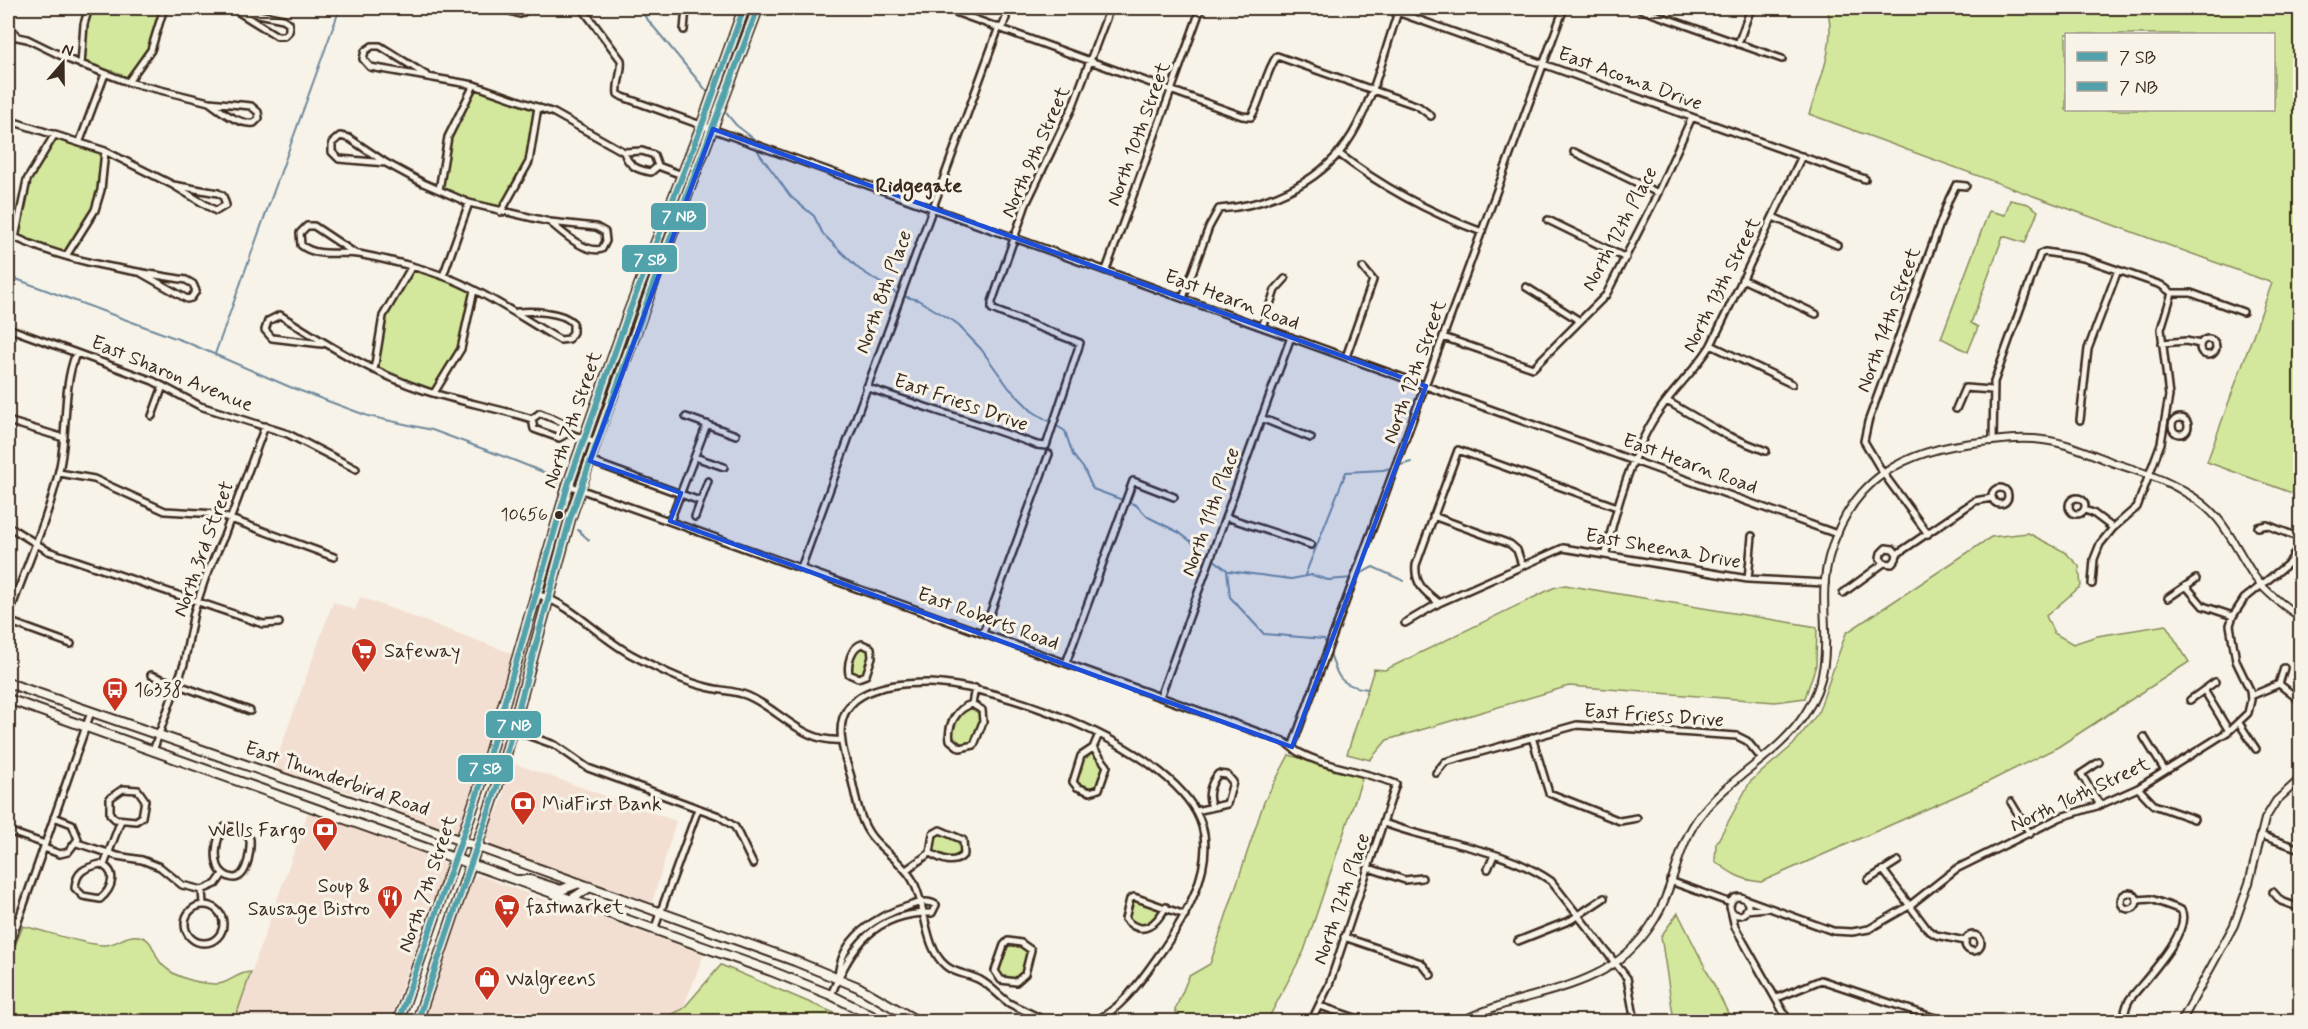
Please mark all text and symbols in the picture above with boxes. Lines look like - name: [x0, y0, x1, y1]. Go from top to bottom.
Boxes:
- north arrow: [33, 33, 93, 93]
- legend: [2065, 33, 2275, 111]
- text: N: [59, 39, 76, 62]
- street label: East Acoma Drive: [1554, 40, 1706, 118]
- text: 7 SB: [2119, 46, 2156, 70]
- street label: North 10th Street: [1100, 58, 1178, 210]
- text: 7 NB: [2119, 76, 2158, 100]
- street label: North 9th Street: [995, 82, 1077, 222]
- street label: North 12th Place: [1576, 162, 1664, 296]
- district label: Ridgegate: [876, 172, 963, 202]
- line badge: 7 NB: [650, 202, 707, 231]
- text: 7 NB: [662, 207, 696, 228]
- street label: North 13th Street: [1676, 212, 1768, 357]
- street label: North 8th Place: [849, 227, 919, 357]
- line badge: 7 SB: [621, 244, 678, 273]
- street label: North 14th Street: [1850, 244, 1928, 396]
- text: 7 SB: [634, 250, 667, 271]
- street label: East Hearn Road: [1161, 263, 1303, 337]
- street label: North 12th Street: [1377, 296, 1454, 447]
- street label: East Sharon Avenue: [87, 329, 257, 419]
- street label: North 7th Street: [537, 348, 609, 492]
- street label: East Friess Drive: [890, 367, 1032, 439]
- street label: East Hearn Road: [1619, 427, 1761, 501]
- street label: North 11th Place: [1175, 444, 1247, 580]
- street label: North 3rd Street: [167, 477, 241, 621]
- place label: 10656: [500, 503, 548, 527]
- marker: 10656: [553, 509, 565, 521]
- street label: East Sheena Drive: [1583, 522, 1743, 576]
- street label: East Roberts Road: [913, 581, 1063, 657]
- supermarket icon: Safeway: [349, 636, 379, 674]
- place label: Safeway: [384, 638, 460, 665]
- bus stop icon: 16338: [100, 675, 130, 713]
- place label: 16338: [134, 677, 182, 704]
- street label: East Friess Drive: [1583, 698, 1725, 734]
- line badge: 7 NB: [485, 710, 542, 739]
- text: 7 NB: [497, 716, 531, 737]
- street label: East Thunderbird Road: [241, 735, 433, 823]
- street label: North 16th Street: [2006, 751, 2154, 839]
- line badge: 7 SB: [457, 754, 514, 783]
- text: 7 SB: [469, 759, 502, 780]
- bank icon: MidFirst Bank: [508, 789, 538, 827]
- place label: MidFirst Bank: [542, 791, 662, 818]
- street label: North 7th Street: [392, 812, 464, 956]
- bank icon: Wells Fargo: [310, 815, 340, 853]
- place label: Wells Fargo: [208, 817, 306, 844]
- street label: North 12th Place: [1307, 830, 1377, 968]
- place label: Soup & Sausage Bistro: [248, 873, 370, 924]
- restaurant icon: Soup & Sausage Bistro: [375, 883, 405, 921]
- supermarket icon: fastmarket: [492, 892, 522, 930]
- place label: fastmarket: [526, 894, 624, 921]
- shop icon: Walgreens: [472, 964, 502, 1002]
- place label: Walgreens: [506, 966, 596, 994]

